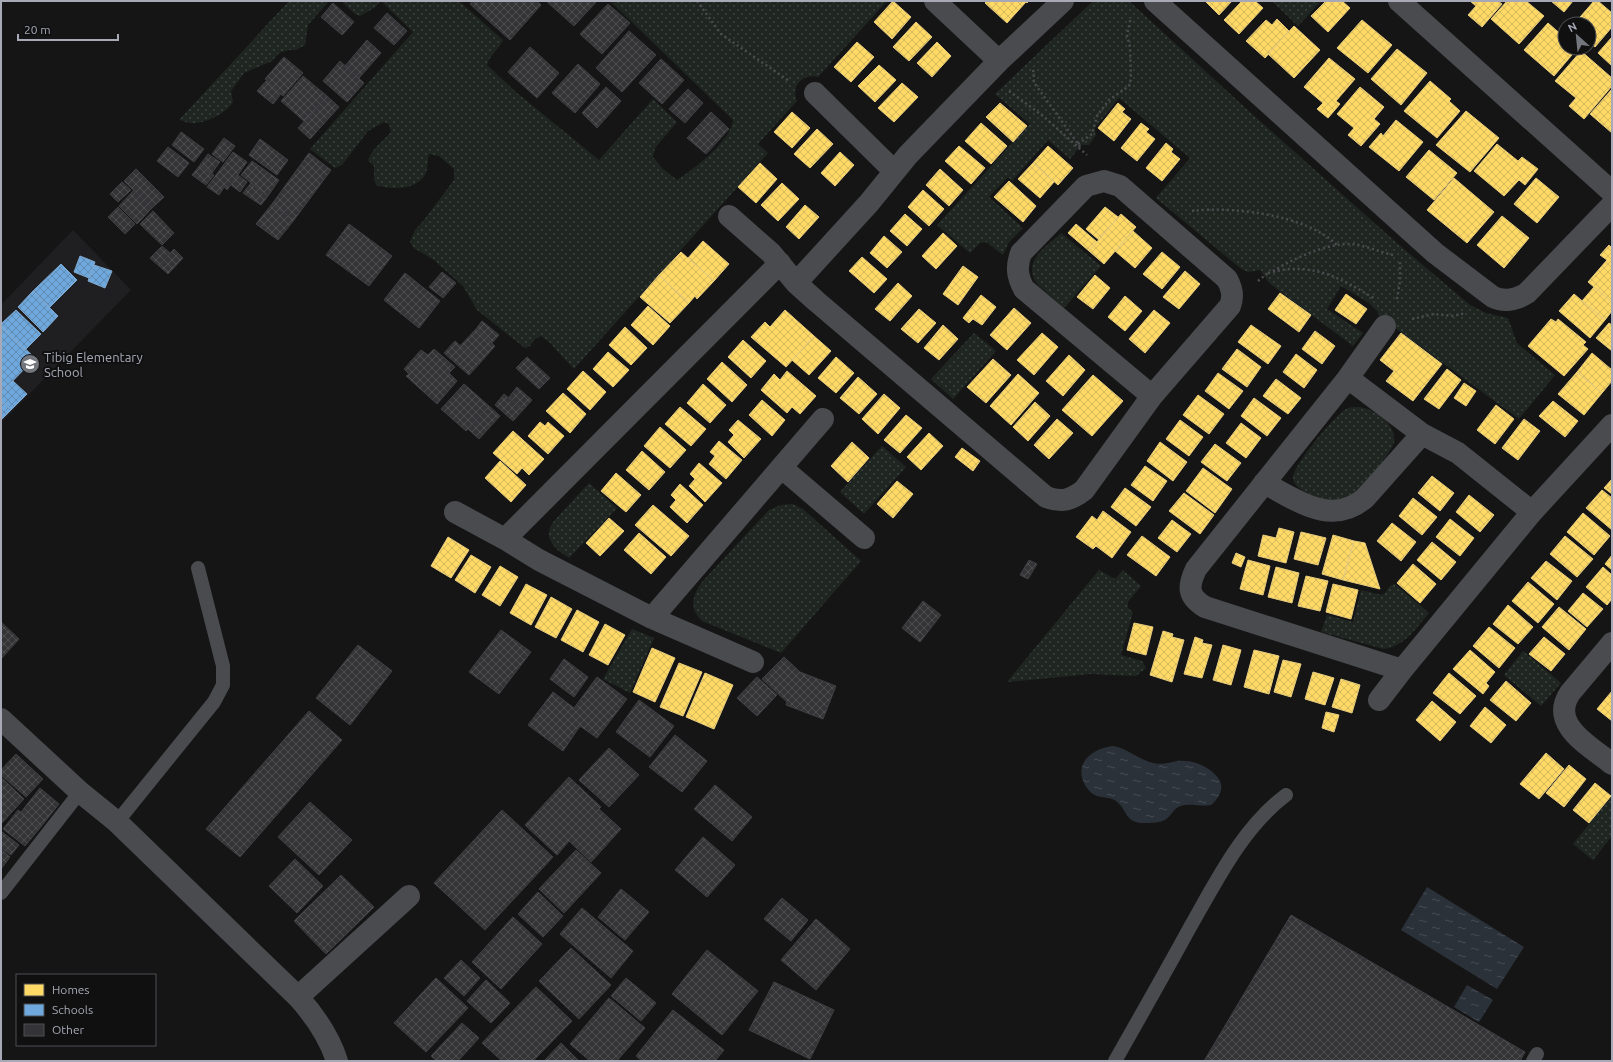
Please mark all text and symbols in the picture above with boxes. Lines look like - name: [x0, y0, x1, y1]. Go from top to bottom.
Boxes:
- scale bar: [18, 16, 118, 42]
- north arrow: [1557, 16, 1597, 56]
- text: N: [1566, 20, 1579, 34]
- text: 20 m: [24, 23, 51, 36]
- place label: Tibig Elementary School: [44, 350, 143, 379]
- school or university icon: Tibig Elementary School: [19, 353, 41, 375]
- legend: [16, 974, 156, 1046]
- text: Homes: [52, 983, 90, 996]
- text: Schools: [52, 1003, 93, 1016]
- text: Other: [52, 1023, 85, 1036]

